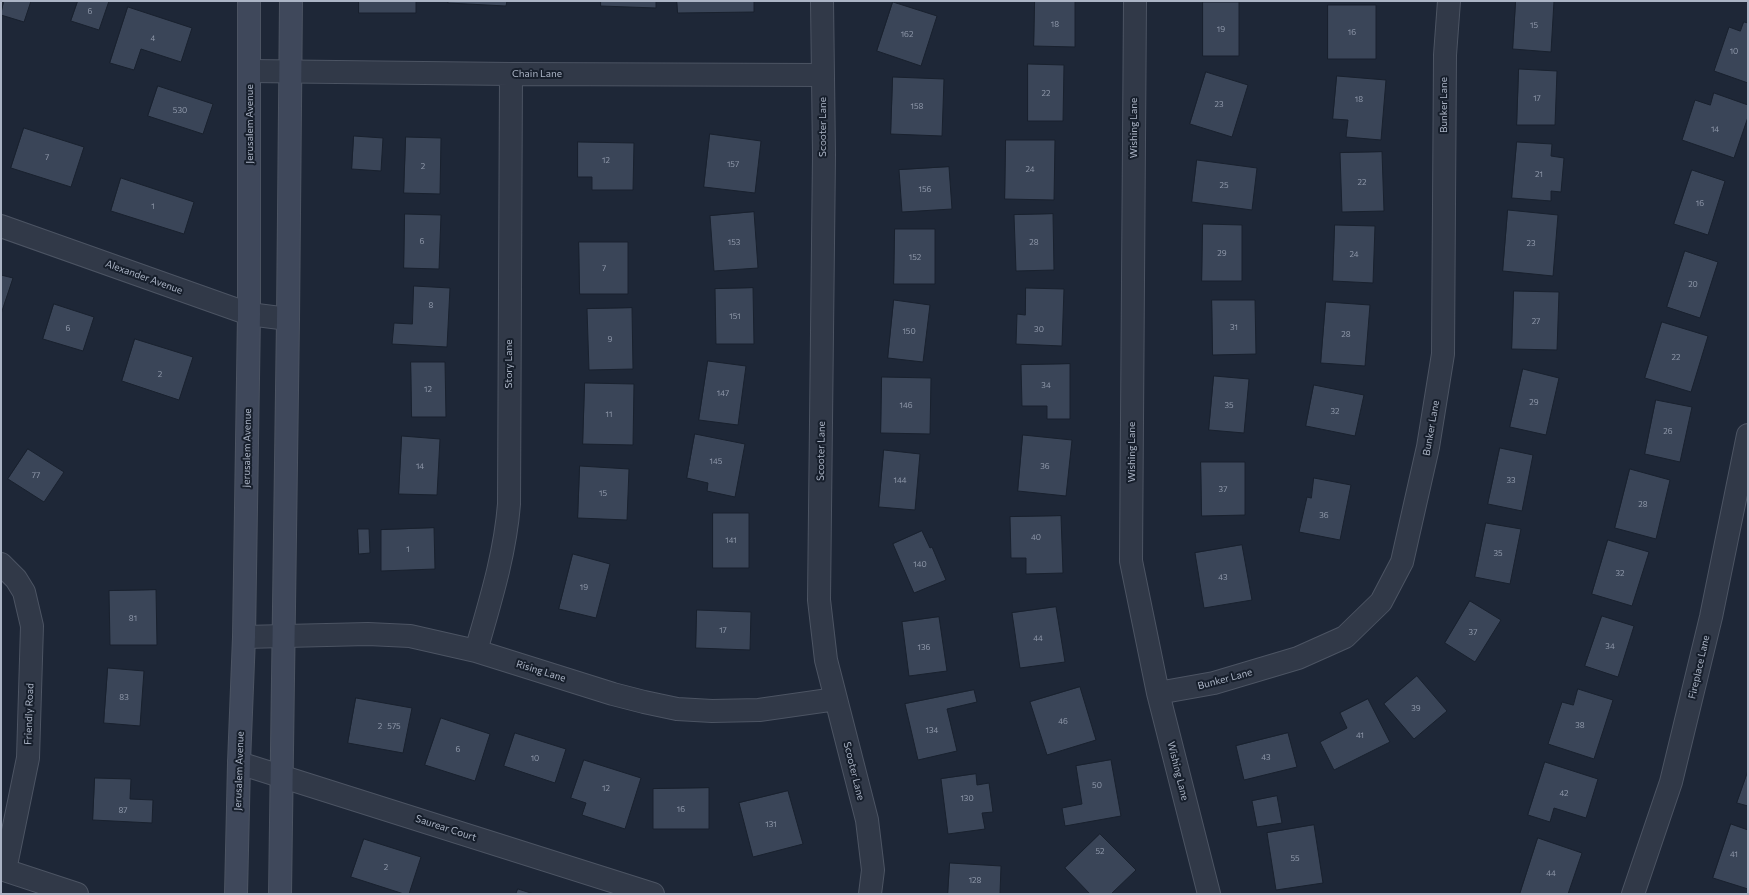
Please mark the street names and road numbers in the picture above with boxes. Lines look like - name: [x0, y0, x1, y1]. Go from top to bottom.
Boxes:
- street label: Chain Lane: [512, 68, 562, 80]
- street label: Bunker Lane: [1438, 77, 1450, 133]
- street label: Jerusalem Avenue: [244, 84, 256, 164]
- street label: Scooter Lane: [817, 97, 829, 157]
- street label: Wishing Lane: [1128, 98, 1140, 158]
- street label: Alexander Avenue: [104, 257, 184, 297]
- street label: Story Lane: [503, 340, 515, 388]
- street label: Bunker Lane: [1420, 399, 1442, 457]
- street label: Jerusalem Avenue: [240, 408, 254, 488]
- street label: Scooter Lane: [814, 421, 828, 481]
- street label: Wishing Lane: [1126, 422, 1138, 482]
- street label: Fireplace Lane: [1686, 634, 1712, 700]
- street label: Rising Lane: [515, 658, 567, 684]
- street label: Bunker Lane: [1196, 666, 1254, 692]
- street label: Friendly Road: [22, 683, 36, 745]
- street label: Jerusalem Avenue: [232, 731, 246, 811]
- street label: Wishing Lane: [1165, 740, 1191, 802]
- street label: Scooter Lane: [841, 741, 867, 801]
- street label: Saurear Court: [414, 812, 478, 844]

